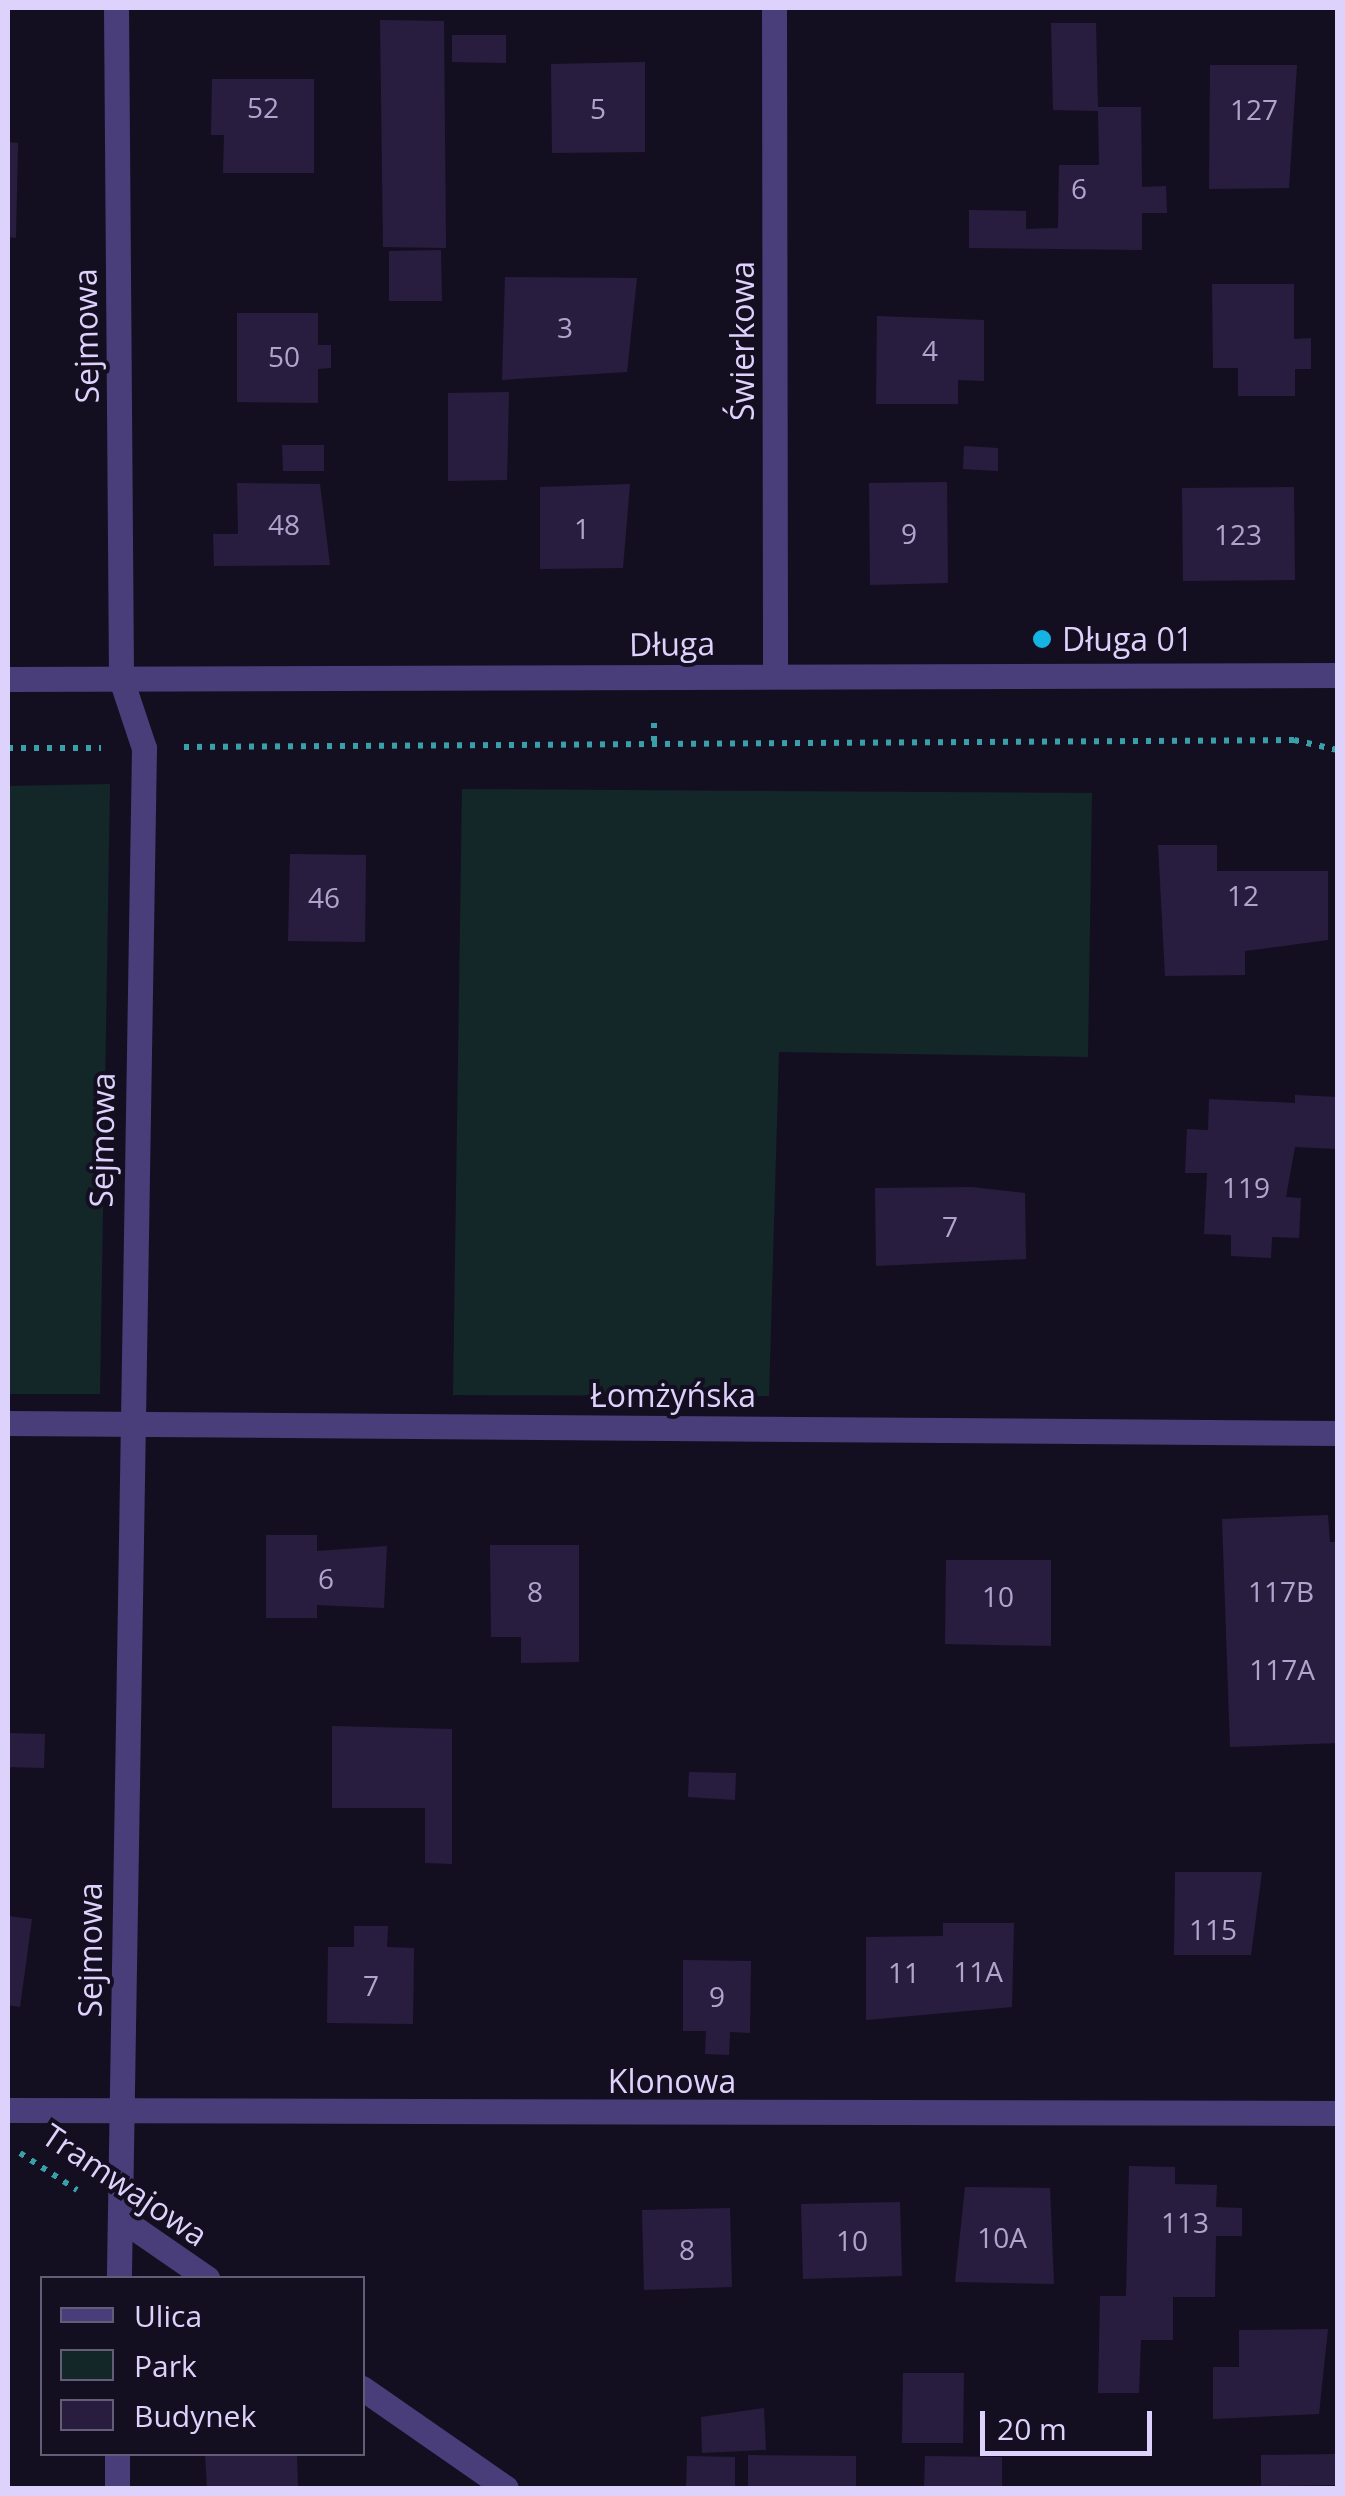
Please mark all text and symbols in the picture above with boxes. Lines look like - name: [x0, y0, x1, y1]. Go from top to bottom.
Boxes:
- house number: 52: [247, 90, 279, 124]
- house number: 5: [590, 91, 606, 125]
- house number: 127: [1230, 92, 1278, 126]
- house number: 6: [1071, 171, 1087, 205]
- street label: Świerkowa: [723, 261, 761, 421]
- street label: Sejmowa: [66, 268, 106, 404]
- house number: 3: [557, 310, 573, 344]
- house number: 4: [922, 333, 938, 367]
- house number: 50: [268, 339, 300, 373]
- house number: 48: [268, 507, 300, 541]
- house number: 1: [574, 511, 590, 545]
- house number: 9: [901, 516, 917, 550]
- house number: 123: [1214, 517, 1262, 551]
- place label: Długa 01: [1062, 620, 1193, 658]
- street label: Długa: [629, 624, 715, 664]
- marker: Długa 01: [1031, 628, 1053, 650]
- house number: 12: [1227, 878, 1259, 912]
- house number: 46: [308, 880, 340, 914]
- street label: Sejmowa: [82, 1072, 122, 1208]
- house number: 119: [1222, 1170, 1270, 1204]
- house number: 7: [942, 1209, 958, 1243]
- street label: Łomżyńska: [590, 1376, 756, 1414]
- house number: 6: [318, 1561, 334, 1595]
- house number: 8: [527, 1574, 543, 1608]
- house number: 117B: [1248, 1574, 1314, 1608]
- house number: 10: [982, 1579, 1014, 1613]
- house number: 117A: [1249, 1652, 1315, 1686]
- street label: Sejmowa: [71, 1882, 109, 2018]
- house number: 115: [1189, 1912, 1237, 1946]
- house number: 11A: [953, 1954, 1003, 1988]
- house number: 11: [888, 1955, 920, 1989]
- house number: 7: [363, 1968, 379, 2002]
- house number: 9: [709, 1979, 725, 2013]
- street label: Klonowa: [608, 2062, 736, 2100]
- street label: Tramwajowa: [35, 2116, 215, 2254]
- house number: 113: [1161, 2205, 1209, 2239]
- house number: 10A: [977, 2220, 1027, 2254]
- house number: 10: [836, 2223, 868, 2257]
- house number: 8: [679, 2232, 695, 2266]
- legend: [40, 2276, 365, 2456]
- text: Ulica: [134, 2295, 202, 2336]
- text: Park: [134, 2345, 197, 2386]
- scale bar: [985, 2391, 1158, 2453]
- text: Budynek: [134, 2395, 256, 2436]
- text: 20 m: [997, 2408, 1067, 2449]

